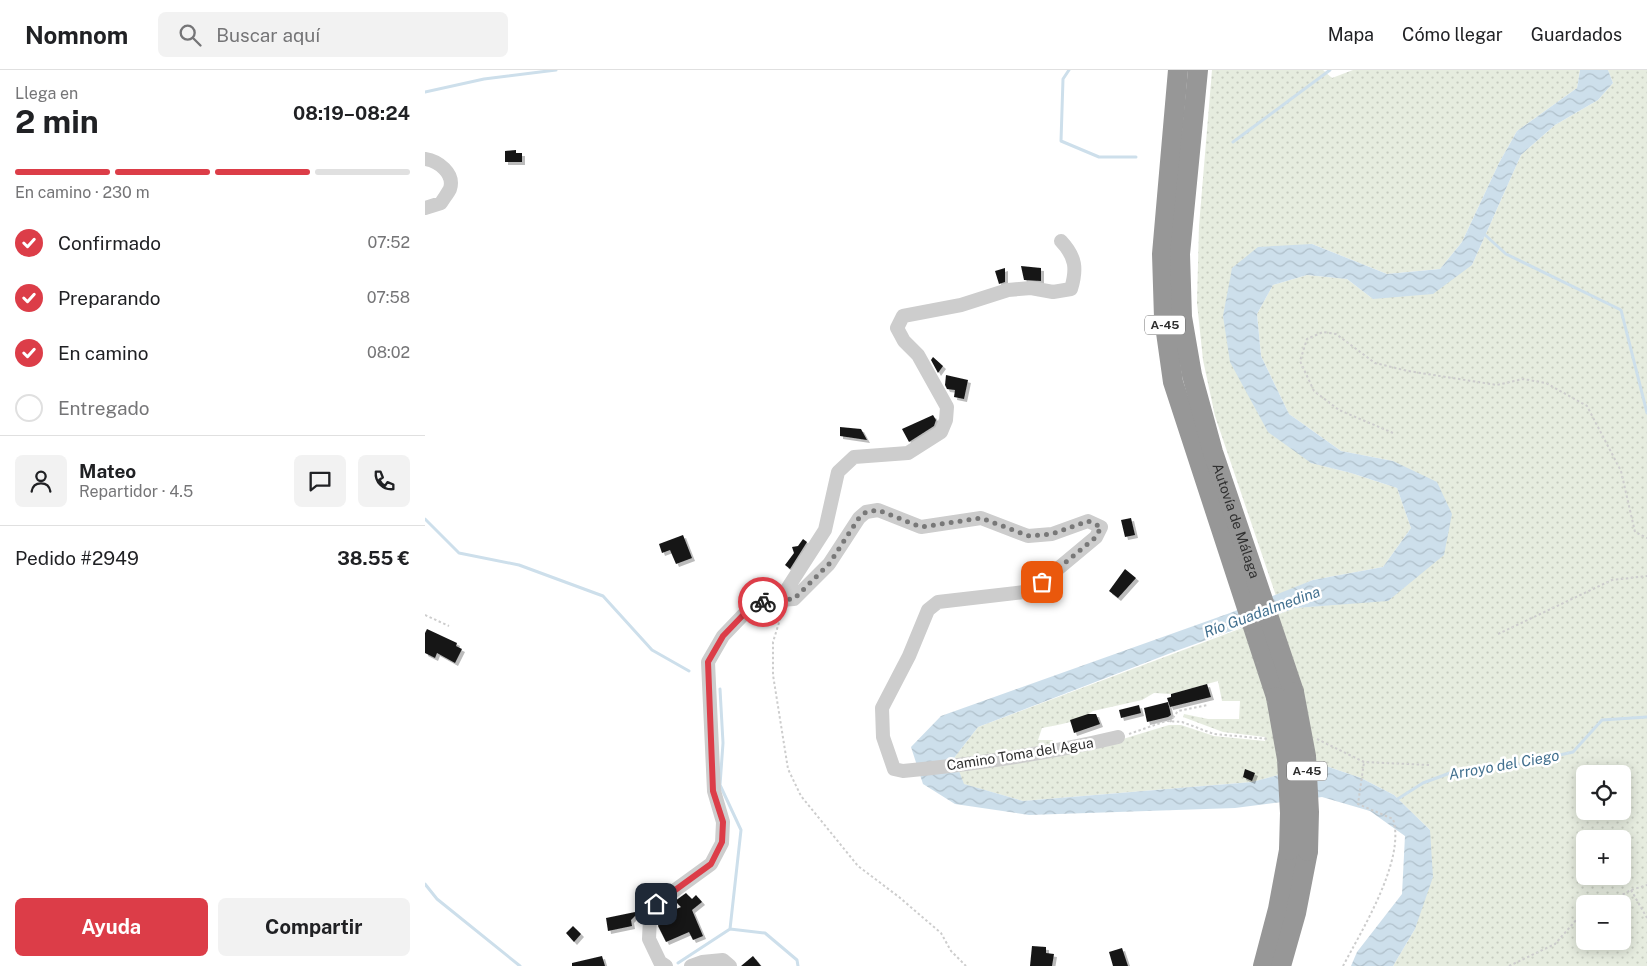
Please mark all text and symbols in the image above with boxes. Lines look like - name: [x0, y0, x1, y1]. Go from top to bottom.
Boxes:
- search box: [158, 12, 508, 57]
- text: Nomnom: [25, 21, 128, 49]
- icon: search: [176, 21, 204, 49]
- text: Buscar aquí: [216, 24, 320, 46]
- text: Mapa: [1328, 24, 1374, 45]
- text: Cómo llegar: [1402, 24, 1503, 45]
- text: Guardados: [1531, 24, 1622, 45]
- text: Llega en: [15, 84, 78, 103]
- text: 08:19–08:24: [293, 102, 410, 124]
- text: 2 min: [15, 103, 99, 140]
- text: En camino · 230 m: [15, 183, 150, 202]
- icon: check: [15, 229, 43, 257]
- text: Confirmado: [58, 232, 161, 254]
- text: 07:52: [368, 233, 410, 252]
- icon: check: [15, 284, 43, 312]
- text: Preparando: [58, 287, 160, 309]
- text: 07:58: [367, 288, 410, 307]
- road number: A-45: [1145, 316, 1185, 334]
- icon: check: [15, 339, 43, 367]
- text: En camino: [58, 342, 149, 364]
- text: 08:02: [367, 343, 410, 362]
- text: Entregado: [58, 397, 150, 419]
- button: person: [15, 455, 67, 507]
- button: chat: [294, 455, 346, 507]
- button: phone: [358, 455, 410, 507]
- text: Mateo: [79, 460, 136, 482]
- street label: Autovía de Málaga: [1209, 461, 1263, 580]
- text: Repartidor · 4.5: [79, 482, 193, 501]
- text: Pedido #2949: [15, 547, 139, 569]
- text: 38.55 €: [337, 547, 410, 569]
- pin: [1021, 561, 1063, 603]
- icon: bag: [1028, 568, 1056, 596]
- courier: [738, 577, 788, 627]
- water label: Río Guadalmedina: [1201, 583, 1322, 640]
- icon: bike: [749, 588, 777, 616]
- street label: Camino Toma del Agua: [945, 734, 1095, 774]
- water label: Arroyo del Ciego: [1447, 746, 1561, 783]
- road number: A-45: [1287, 761, 1327, 780]
- map controls: [1576, 765, 1631, 950]
- button: locate: [1576, 765, 1631, 820]
- button: +: [1576, 830, 1631, 885]
- pin: [635, 883, 677, 925]
- icon: home: [642, 890, 670, 918]
- button: −: [1576, 895, 1631, 950]
- button: Ayuda: [15, 898, 208, 956]
- button: Compartir: [218, 898, 410, 956]

